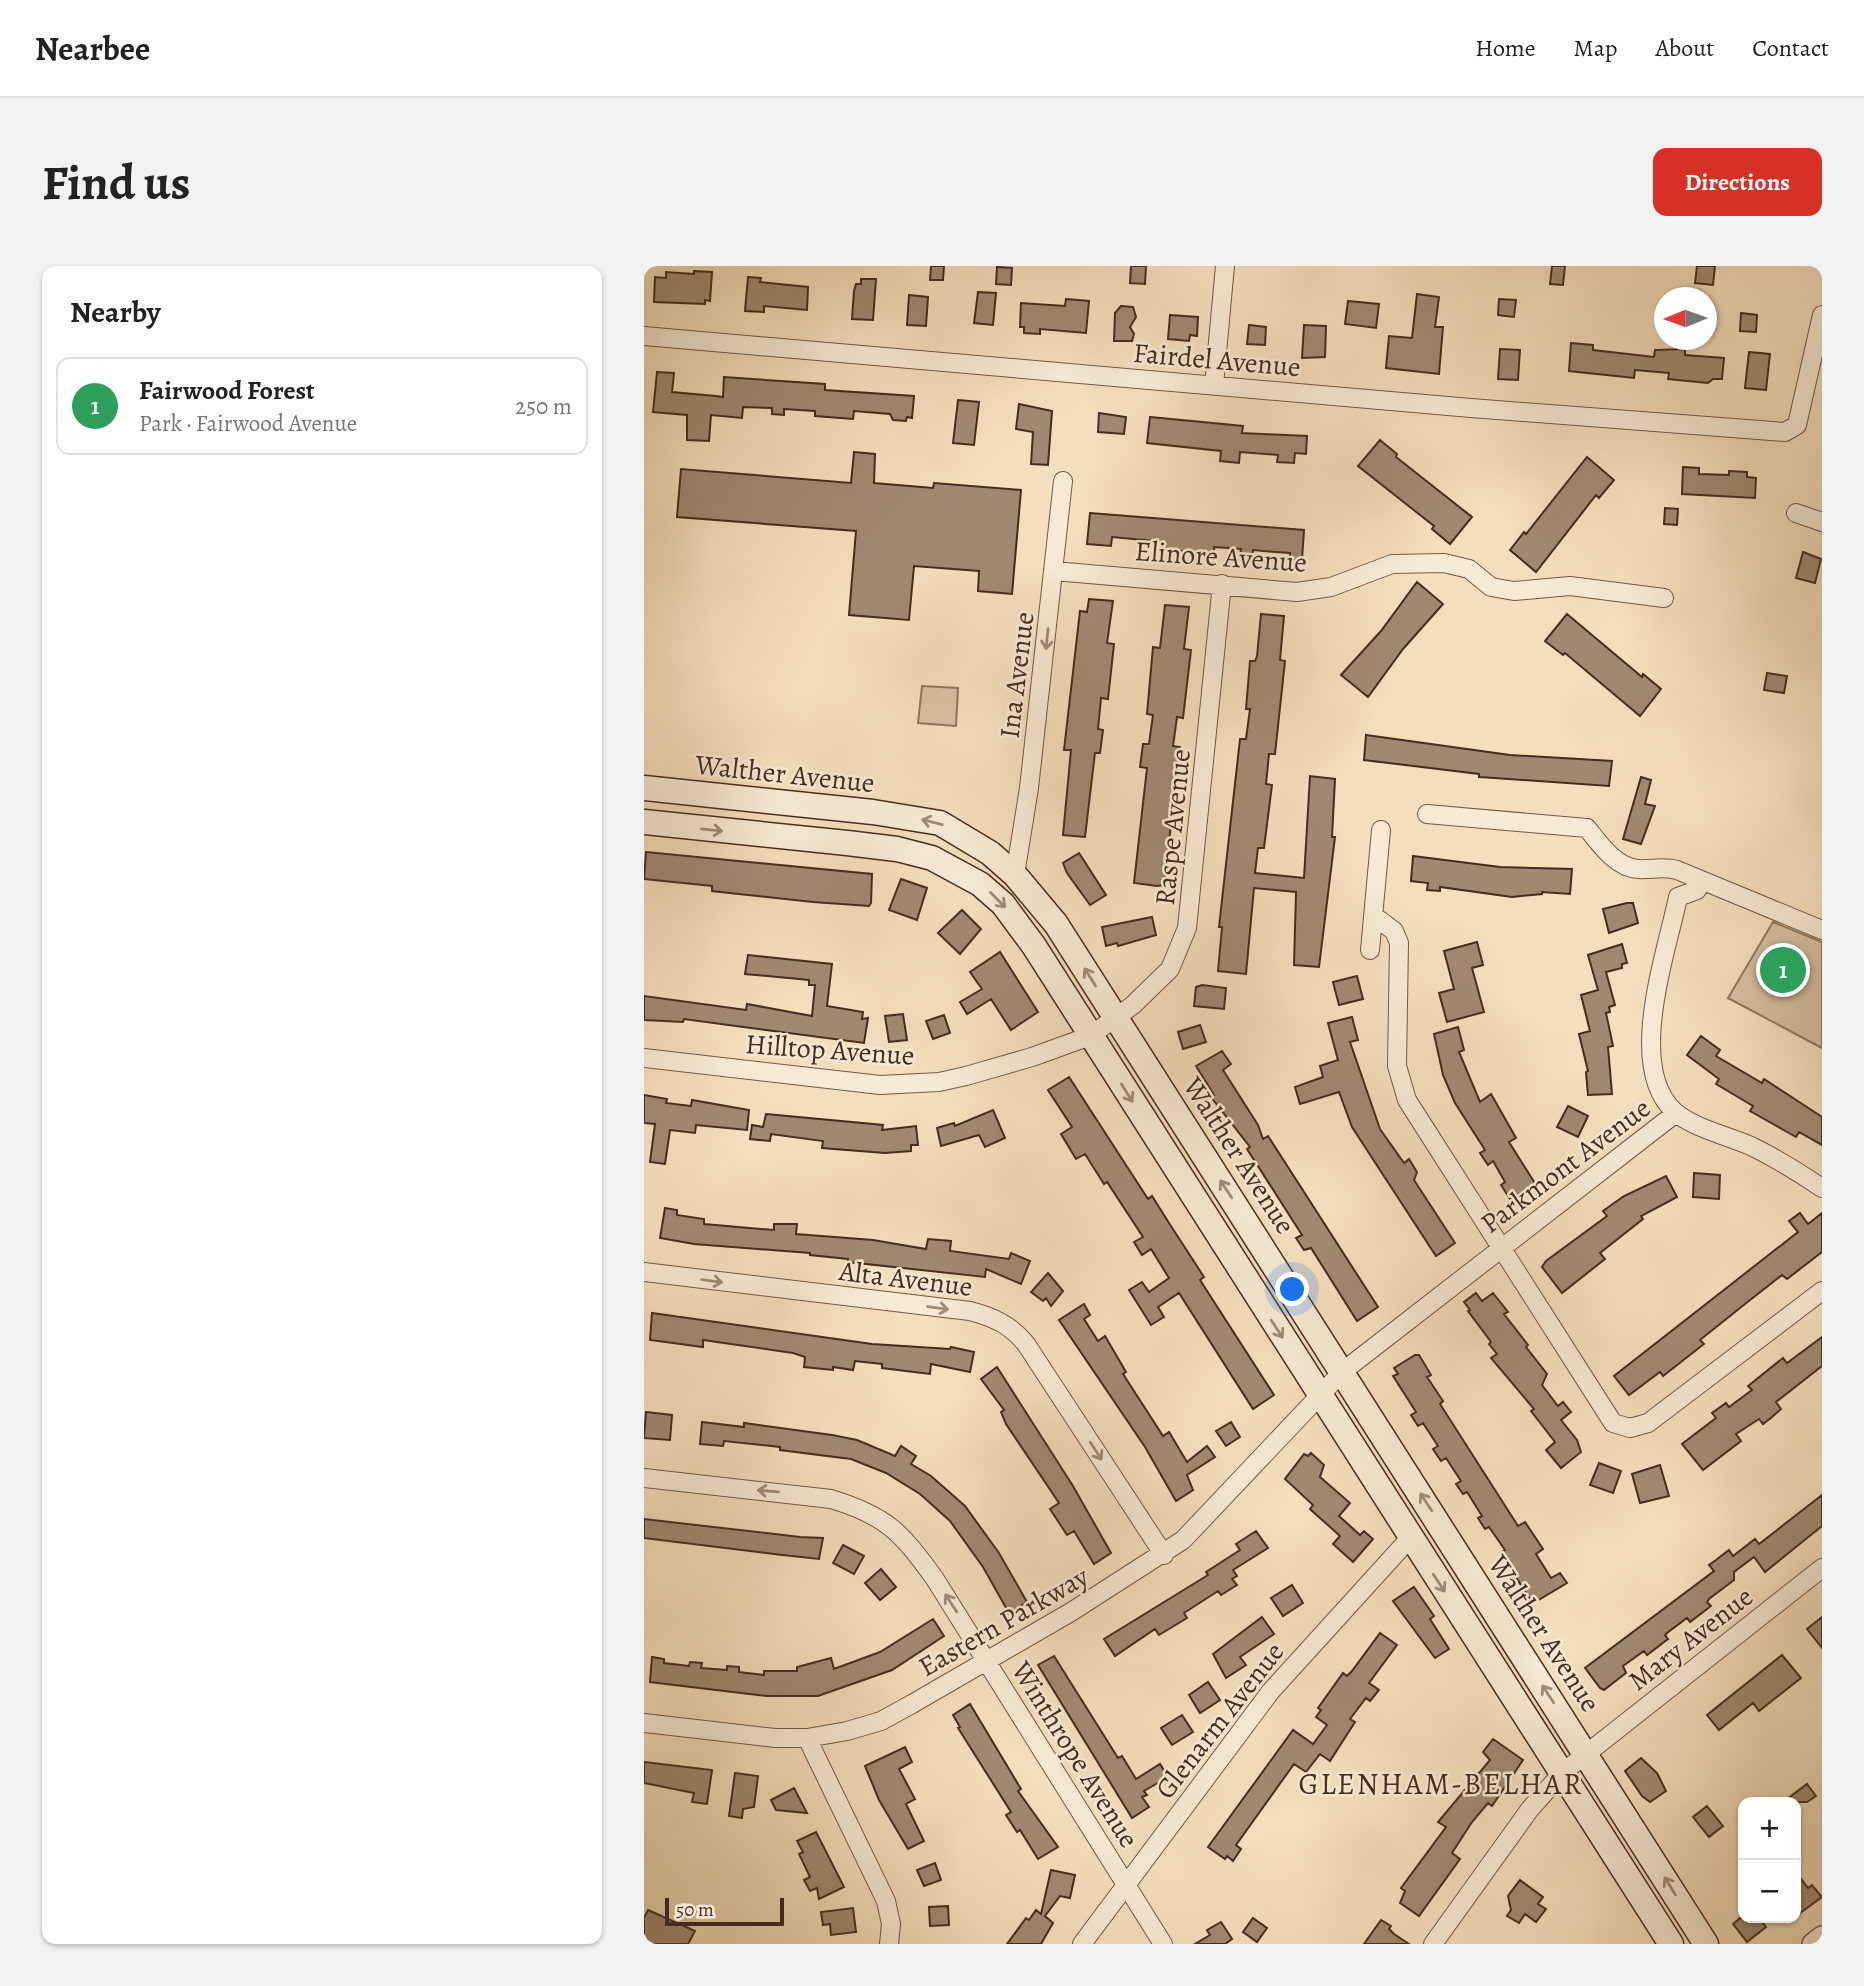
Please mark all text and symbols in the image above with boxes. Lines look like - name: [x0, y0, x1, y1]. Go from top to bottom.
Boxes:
- text: Nearbee: [35, 26, 150, 71]
- text: Home: [1475, 32, 1536, 64]
- text: Map: [1574, 32, 1618, 64]
- text: About: [1656, 32, 1714, 64]
- text: Contact: [1752, 32, 1829, 64]
- button: Directions: [1653, 148, 1822, 216]
- text: Find us: [42, 149, 190, 216]
- north arrow: [1654, 287, 1717, 350]
- text: Nearby: [70, 292, 161, 332]
- street label: Fairdel Avenue: [1132, 334, 1302, 386]
- text: Fairwood Forest: [139, 373, 315, 408]
- text: 1: [91, 391, 99, 422]
- text: 250 m: [515, 391, 572, 422]
- text: Park · Fairwood Avenue: [139, 408, 357, 439]
- street label: Elinore Avenue: [1134, 532, 1308, 582]
- street label: Ina Avenue: [990, 610, 1044, 741]
- one-way arrow: [1040, 627, 1053, 650]
- street label: Walther Avenue: [692, 746, 876, 802]
- street label: Raspe Avenue: [1146, 747, 1200, 907]
- one-way arrow: [921, 815, 943, 828]
- one-way arrow: [700, 824, 723, 837]
- one-way arrow: [989, 892, 1006, 909]
- pin: 1: [1760, 944, 1806, 996]
- one-way arrow: [1083, 968, 1097, 988]
- street label: Hilltop Avenue: [744, 1025, 916, 1075]
- street label: Walther Avenue: [1174, 1069, 1304, 1241]
- one-way arrow: [1120, 1083, 1134, 1103]
- street label: Parkmont Avenue: [1473, 1089, 1658, 1242]
- one-way arrow: [1219, 1180, 1233, 1200]
- street label: Alta Avenue: [836, 1252, 975, 1306]
- your location: [1275, 1272, 1309, 1306]
- one-way arrow: [700, 1275, 722, 1288]
- one-way arrow: [926, 1301, 948, 1314]
- one-way arrow: [1270, 1319, 1285, 1338]
- one-way arrow: [1089, 1441, 1103, 1460]
- one-way arrow: [758, 1484, 780, 1497]
- one-way arrow: [1418, 1493, 1432, 1513]
- street label: Walther Avenue: [1479, 1547, 1609, 1719]
- street label: Eastern Parkway: [911, 1558, 1096, 1686]
- one-way arrow: [1432, 1573, 1447, 1592]
- street label: Mary Avenue: [1620, 1578, 1761, 1700]
- one-way arrow: [943, 1594, 958, 1613]
- street label: Glenarm Avenue: [1147, 1634, 1293, 1807]
- street label: Winthrope Avenue: [1002, 1653, 1148, 1855]
- one-way arrow: [1541, 1684, 1555, 1704]
- district label: GLENHAM-BELHAR: [1298, 1764, 1584, 1804]
- map controls: [1738, 1797, 1801, 1923]
- button: +: [1738, 1797, 1801, 1860]
- button: −: [1738, 1860, 1801, 1923]
- one-way arrow: [1662, 1877, 1676, 1897]
- scale bar: [665, 1895, 784, 1927]
- text: 50 m: [676, 1897, 714, 1923]

